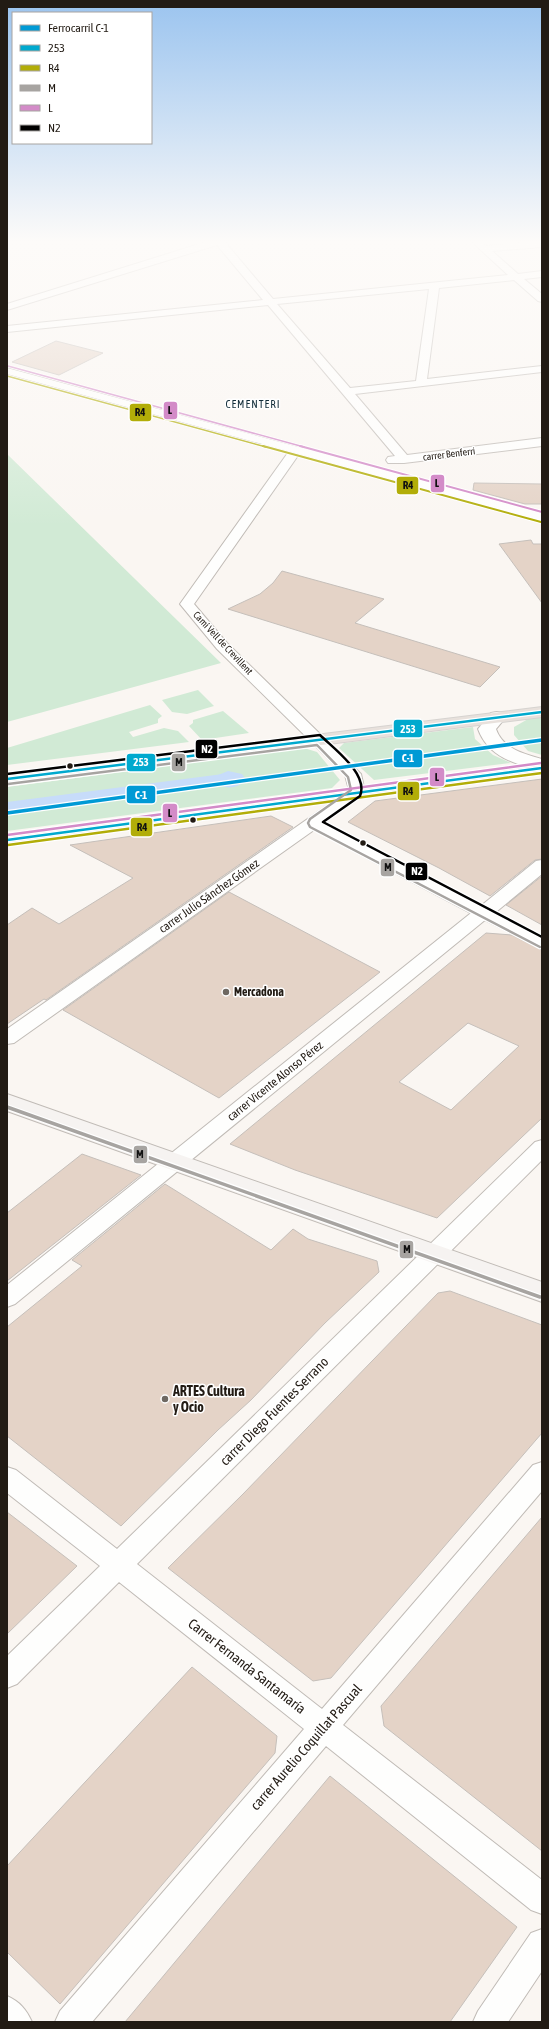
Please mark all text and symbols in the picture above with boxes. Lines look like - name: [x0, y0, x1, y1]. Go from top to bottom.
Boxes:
- legend: [12, 12, 152, 144]
- text: Ferrocarril C-1: [48, 21, 109, 35]
- text: 253: [48, 41, 65, 55]
- text: R4: [48, 61, 60, 75]
- text: M: [48, 81, 56, 95]
- text: L: [48, 101, 53, 115]
- text: N2: [48, 121, 61, 135]
- district label: CEMENTERI: [225, 398, 281, 410]
- line badge: L: [163, 401, 178, 420]
- line badge: R4: [129, 403, 152, 422]
- text: L: [168, 404, 173, 416]
- text: R4: [135, 406, 145, 418]
- street label: carrer Benferri: [422, 445, 476, 463]
- line badge: L: [430, 474, 445, 493]
- line badge: R4: [396, 476, 419, 495]
- text: L: [435, 477, 440, 489]
- text: R4: [403, 479, 413, 491]
- street label: Camí Vell de Crevillent: [191, 609, 255, 677]
- line badge: 253: [393, 719, 423, 738]
- text: 253: [400, 723, 416, 735]
- line badge: N2: [195, 739, 218, 759]
- text: N2: [201, 743, 213, 755]
- line badge: C-1: [393, 749, 423, 768]
- text: C-1: [402, 752, 414, 764]
- line badge: 253: [126, 753, 156, 772]
- line badge: M: [171, 753, 186, 772]
- text: 253: [133, 756, 149, 768]
- text: M: [175, 756, 183, 768]
- unlabelled marker: [65, 761, 75, 771]
- line badge: L: [429, 767, 445, 787]
- text: L: [435, 771, 440, 783]
- line badge: R4: [397, 781, 420, 801]
- line badge: C-1: [126, 785, 156, 804]
- text: R4: [403, 785, 413, 797]
- text: C-1: [135, 789, 147, 801]
- line badge: L: [162, 803, 178, 823]
- text: L: [168, 807, 173, 819]
- unlabelled marker: [188, 815, 198, 825]
- line badge: R4: [130, 817, 153, 837]
- text: R4: [137, 821, 147, 833]
- unlabelled marker: [358, 838, 368, 848]
- street label: carrer Julio Sánchez Gómez: [156, 856, 262, 936]
- line badge: M: [380, 858, 395, 877]
- text: M: [384, 861, 392, 873]
- line badge: N2: [405, 862, 428, 881]
- text: N2: [411, 865, 423, 877]
- place label: Mercadona: [234, 985, 284, 999]
- marker: Mercadona: [221, 987, 231, 997]
- street label: carrer Vicente Alonso Pérez: [224, 1038, 326, 1124]
- line badge: M: [133, 1145, 148, 1164]
- text: M: [136, 1148, 144, 1160]
- line badge: M: [399, 1240, 414, 1259]
- text: M: [403, 1243, 411, 1255]
- street label: carrer Diego Fuentes Serrano: [217, 1354, 331, 1468]
- place label: ARTES Cultura y Ocio: [172, 1383, 245, 1415]
- marker: ARTES Cultura y Ocio: [160, 1394, 170, 1404]
- street label: Carrer Fernanda Santamaría: [185, 1615, 309, 1717]
- street label: carrer Aurelio Coquillat Pascual: [247, 1681, 365, 1813]

